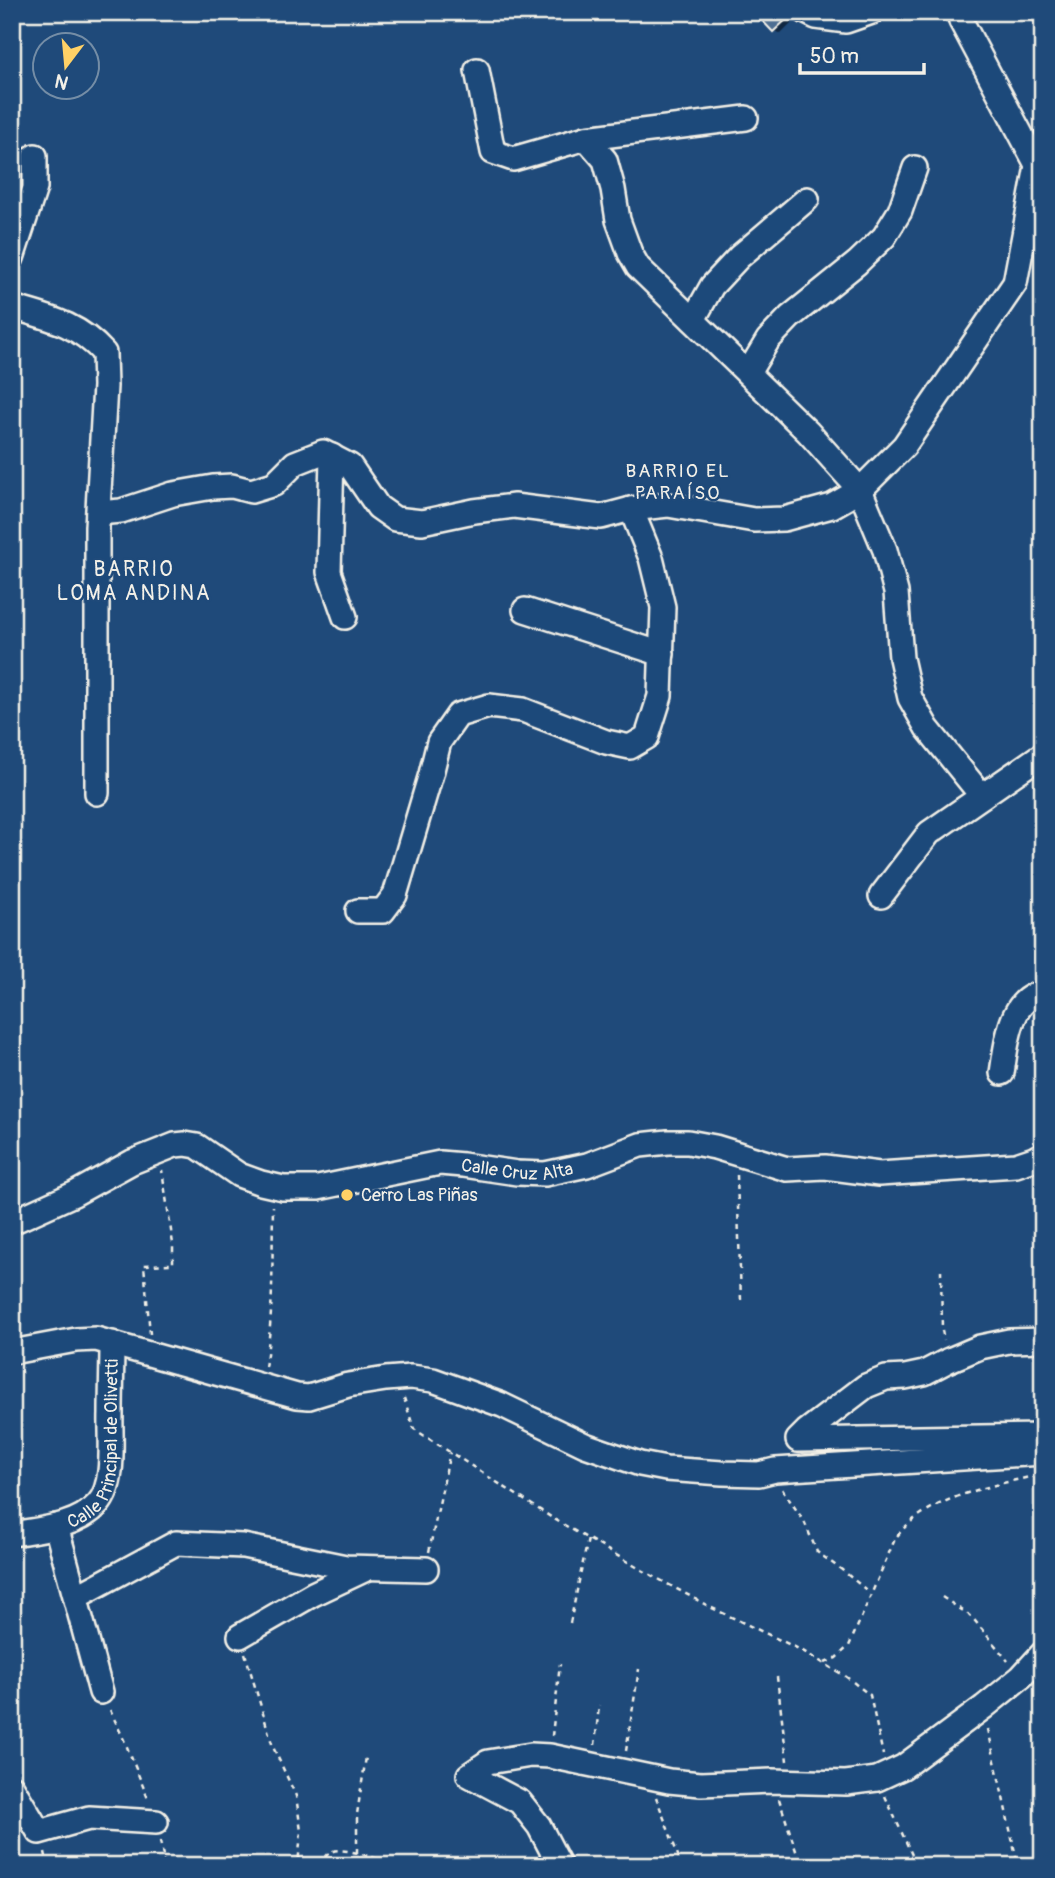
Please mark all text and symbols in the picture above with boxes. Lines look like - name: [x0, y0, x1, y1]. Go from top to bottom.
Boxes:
- north arrow: [32, 32, 102, 102]
- scale bar: [800, 32, 924, 76]
- text: 50 m: [810, 43, 859, 70]
- text: N: [52, 68, 71, 95]
- district label: BARRIO EL PARAÍSO: [625, 459, 731, 505]
- district label: BARRIO LOMA ANDINA: [56, 556, 212, 607]
- street label: Calle Cruz Alta: [460, 1153, 575, 1186]
- place label: Cerro Las Piñas: [361, 1184, 477, 1207]
- marker: Cerro Las Piñas: [339, 1187, 355, 1203]
- street label: Calle Principal de Olivetti: [64, 1359, 123, 1533]

